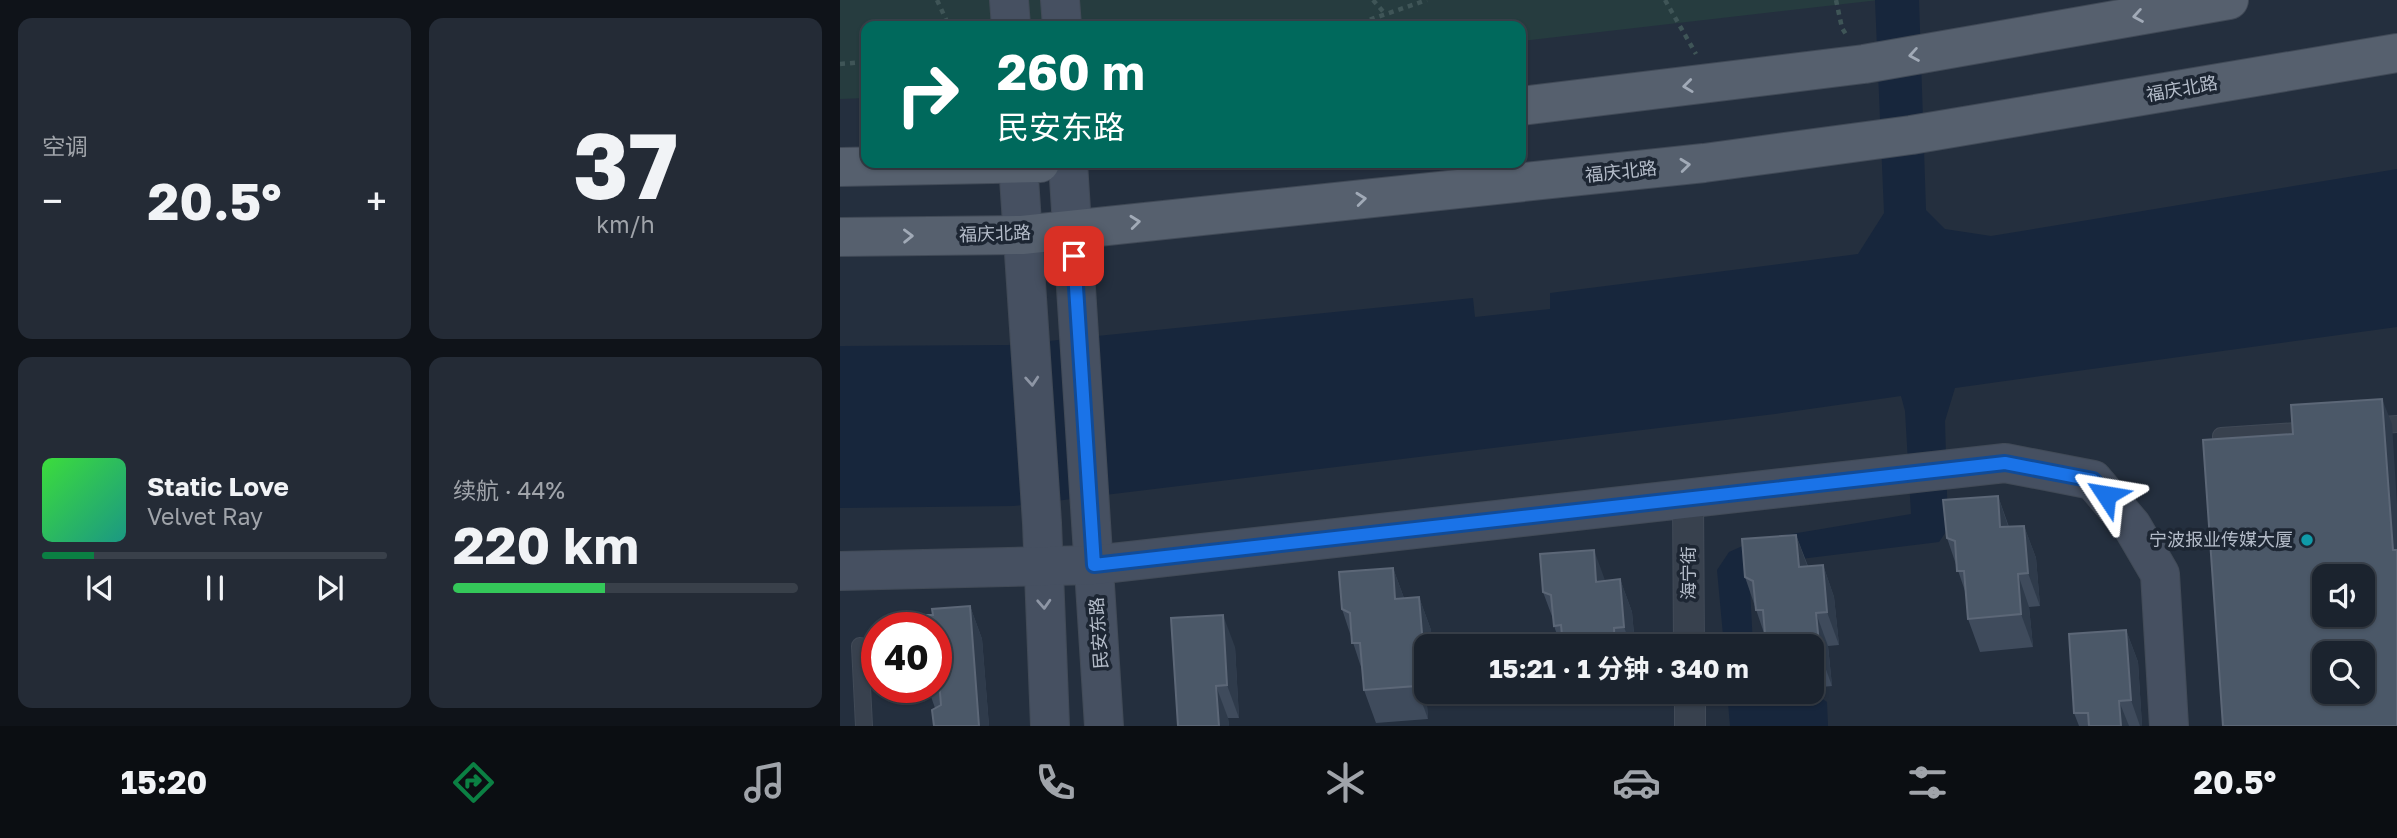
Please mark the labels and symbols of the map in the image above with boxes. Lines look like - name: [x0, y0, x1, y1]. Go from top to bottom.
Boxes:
- one-way arrow: [2132, 8, 2144, 23]
- one-way arrow: [1908, 47, 1920, 62]
- street label: 福庆北路: [2144, 71, 2219, 105]
- one-way arrow: [1683, 78, 1694, 93]
- street label: 福庆北路: [1584, 156, 1658, 186]
- one-way arrow: [1680, 158, 1691, 173]
- one-way arrow: [1356, 192, 1367, 207]
- one-way arrow: [1129, 215, 1141, 230]
- street label: 福庆北路: [959, 221, 1031, 245]
- pin: [1044, 226, 1104, 286]
- one-way arrow: [903, 228, 914, 244]
- one-way arrow: [1024, 375, 1039, 386]
- position arrow: [2069, 458, 2143, 532]
- place label: 宁波报业传媒大厦: [2149, 528, 2293, 550]
- marker: 宁波报业传媒大厦: [2299, 532, 2315, 548]
- street label: 海宁街: [1677, 546, 1699, 600]
- street label: 民安东路: [1085, 596, 1111, 670]
- one-way arrow: [1037, 599, 1052, 610]
- speed limit sign: 40: [861, 612, 952, 703]

